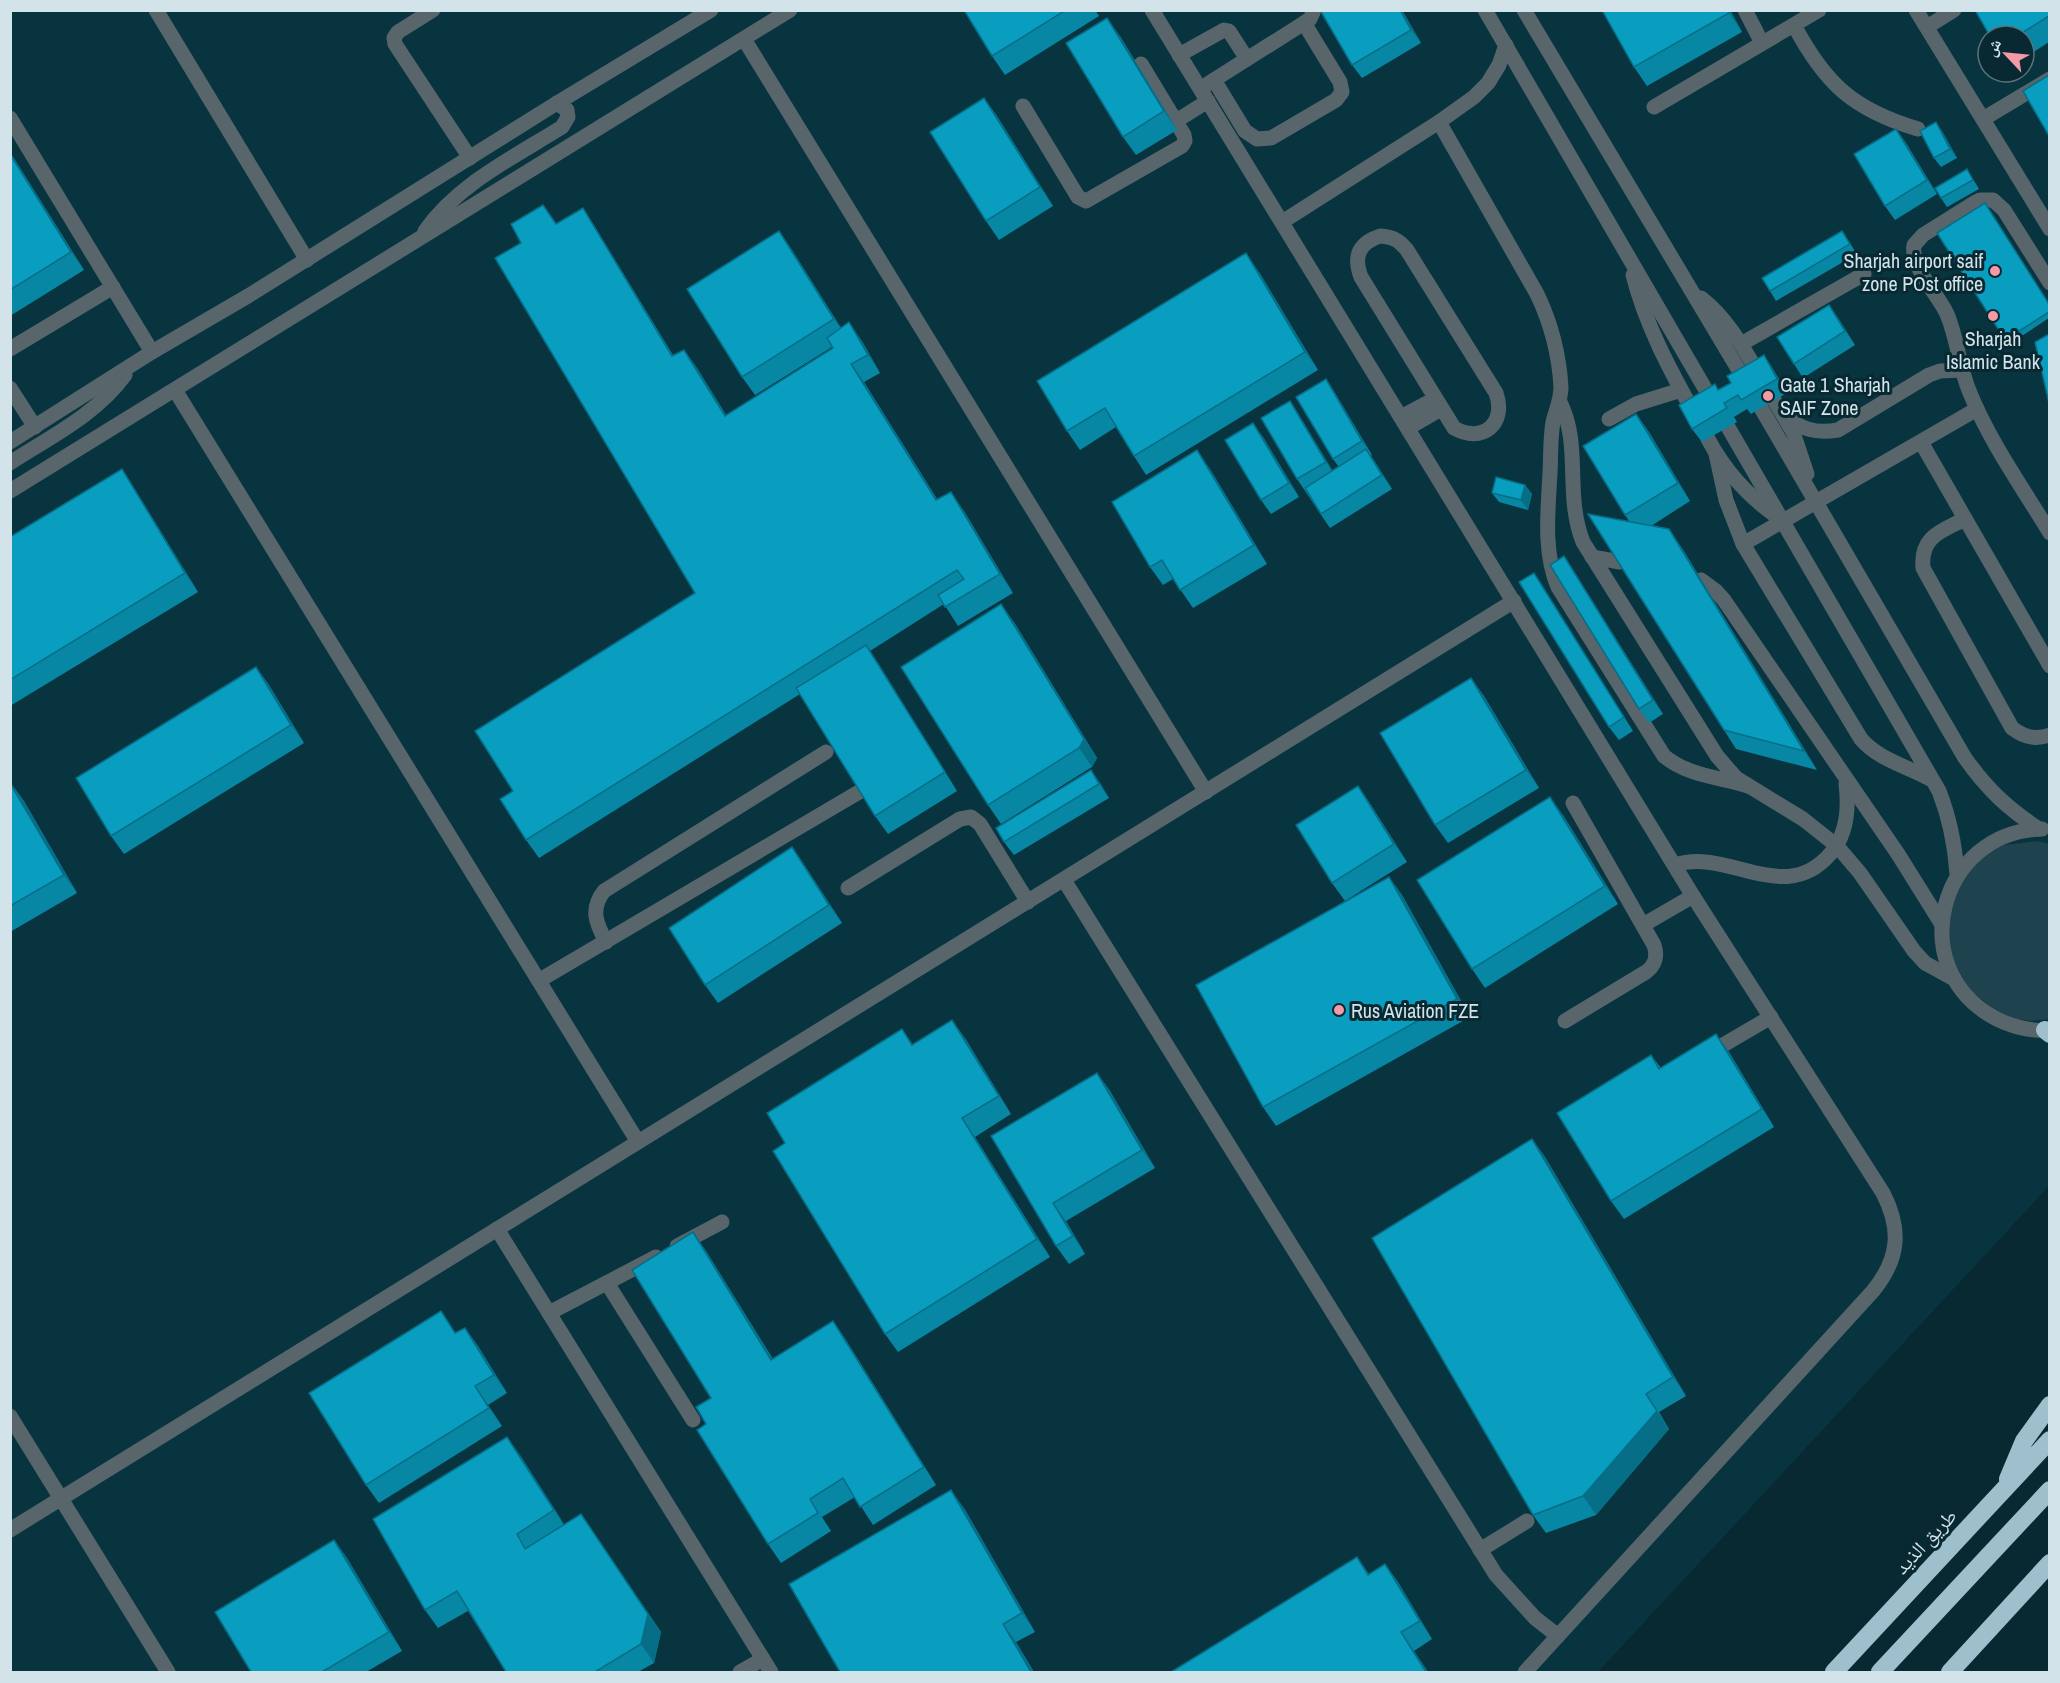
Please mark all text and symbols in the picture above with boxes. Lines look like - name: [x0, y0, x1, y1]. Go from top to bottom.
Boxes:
- north arrow: [1976, 24, 2036, 84]
- text: ش: [1979, 35, 2006, 60]
- place label: Sharjah airport saif zone POst office: [1844, 247, 1983, 297]
- marker: Sharjah airport saif zone POst office: [1988, 264, 2002, 278]
- marker: Sharjah Islamic Bank: [1986, 309, 2000, 323]
- place label: Sharjah Islamic Bank: [1946, 325, 2041, 375]
- place label: Gate 1 Sharjah SAIF Zone: [1780, 371, 1890, 421]
- marker: Gate 1 Sharjah SAIF Zone: [1761, 389, 1775, 403]
- place label: Rus Aviation FZE: [1351, 997, 1479, 1024]
- marker: Rus Aviation FZE: [1332, 1003, 1346, 1017]
- street label: طريق الذيد: [1888, 1502, 1962, 1580]

